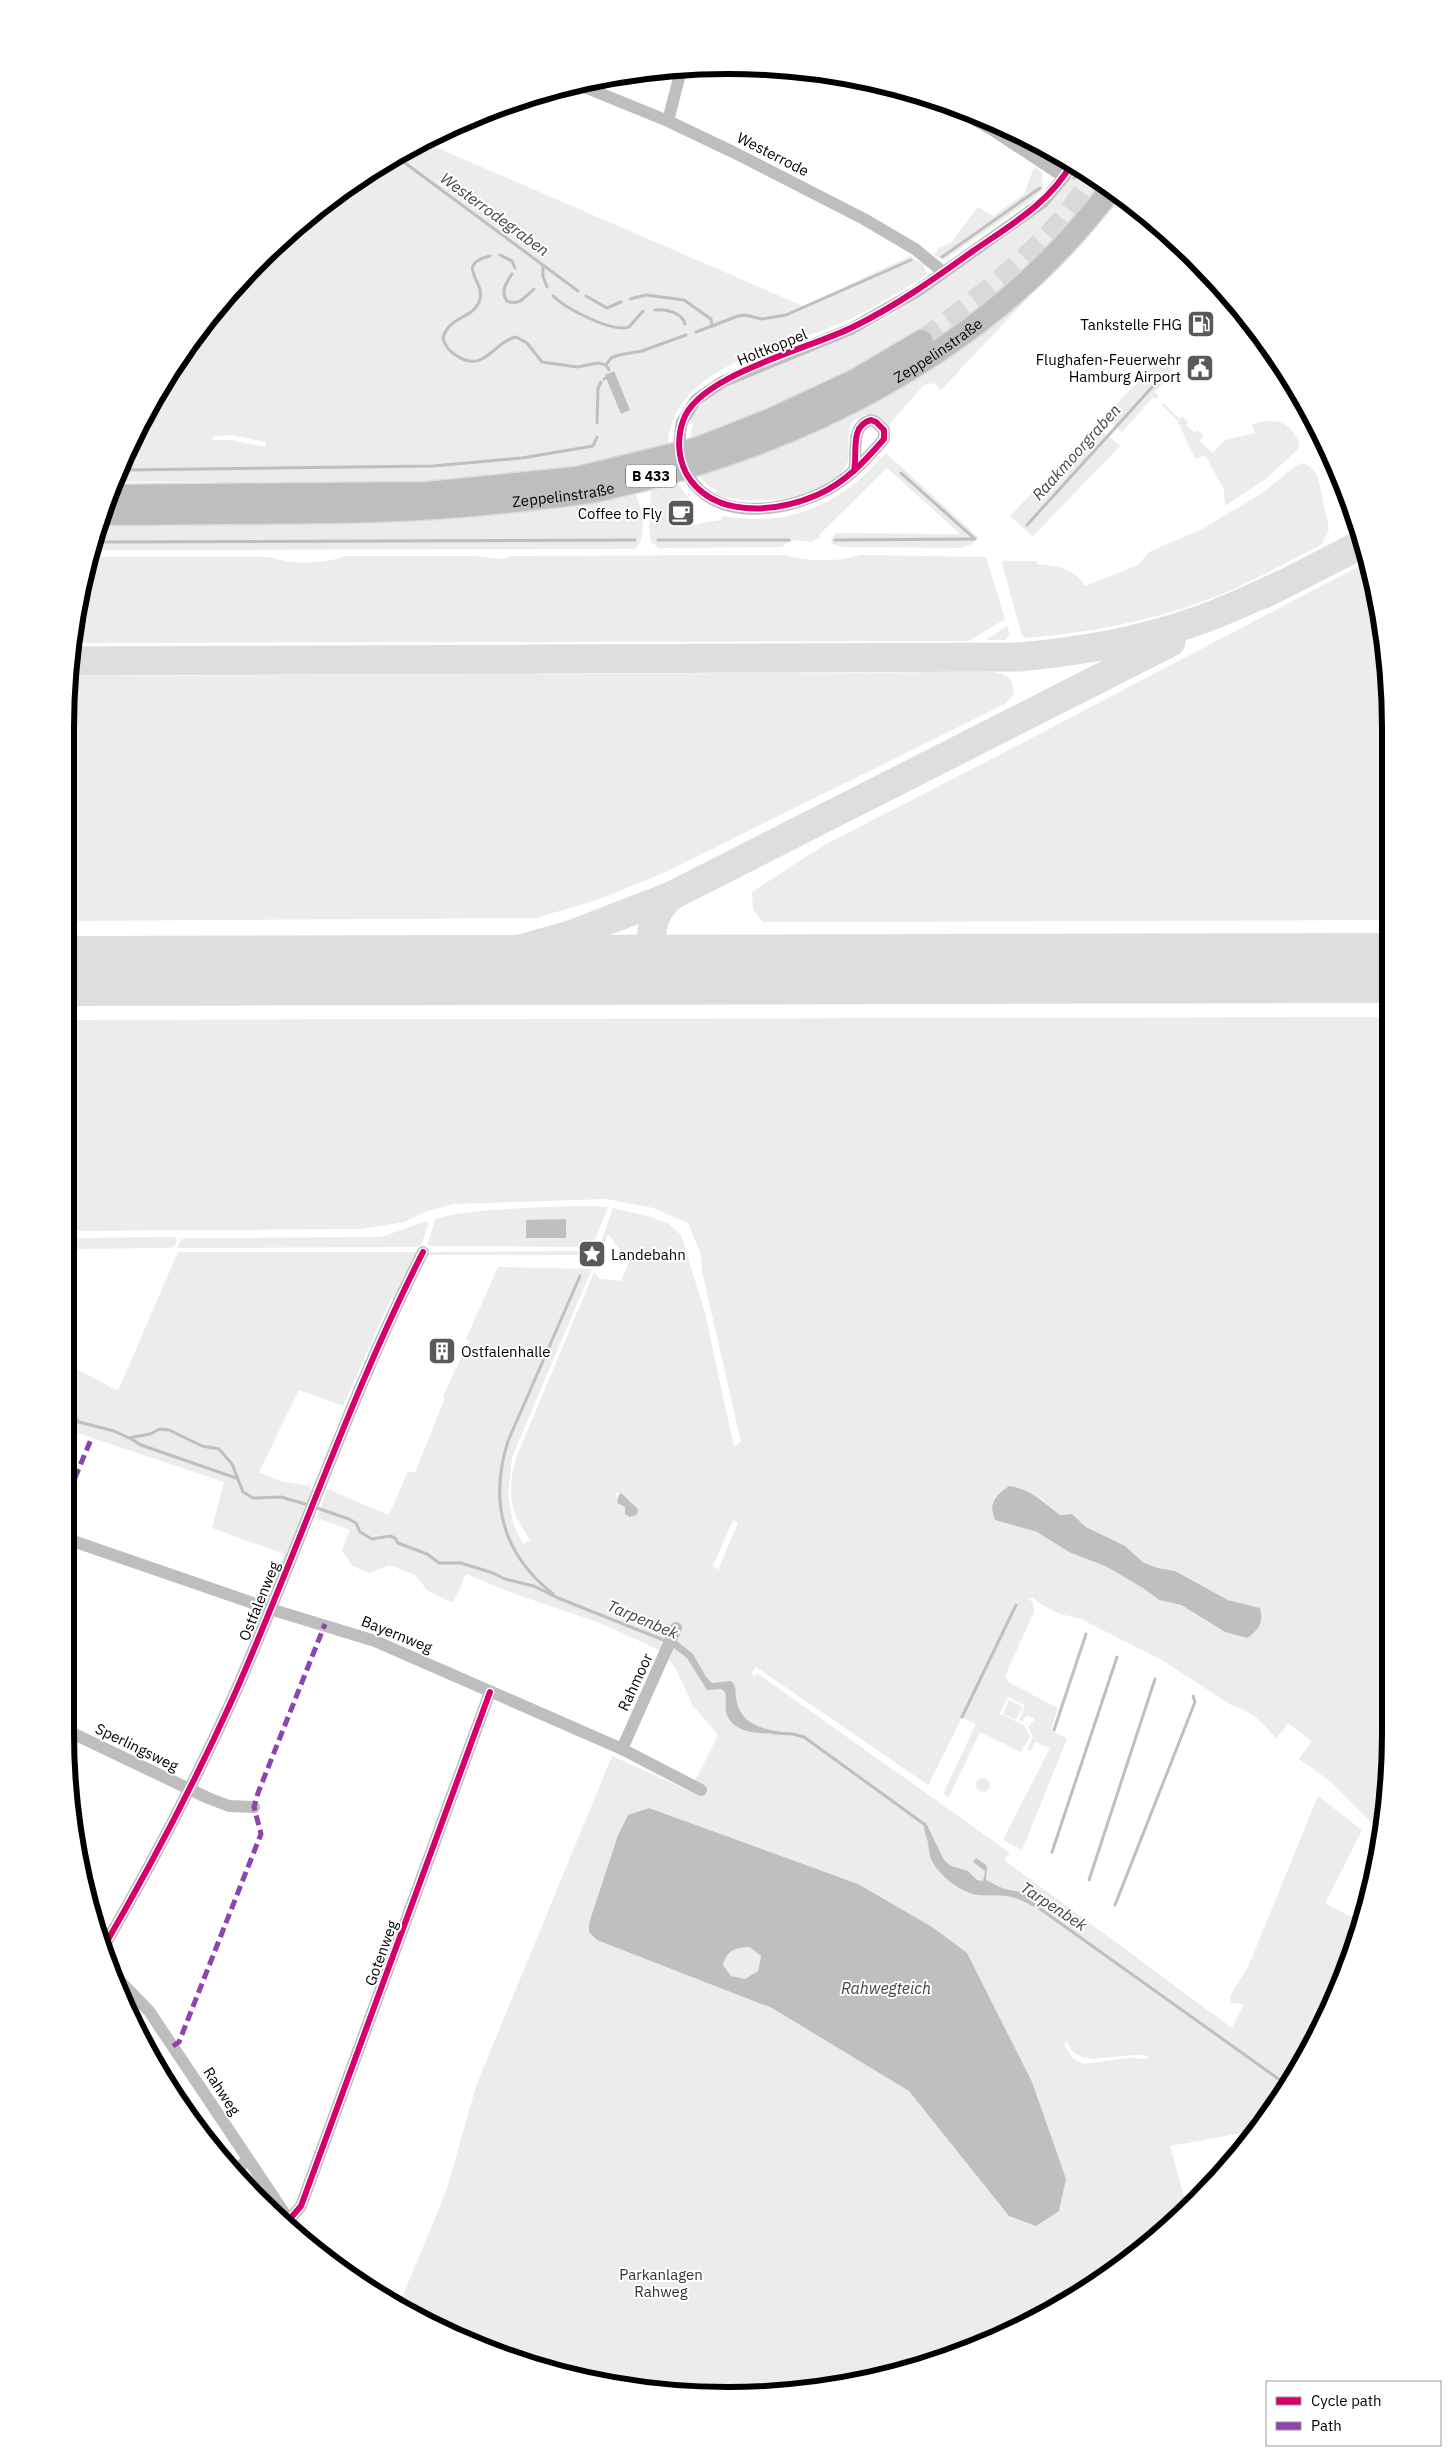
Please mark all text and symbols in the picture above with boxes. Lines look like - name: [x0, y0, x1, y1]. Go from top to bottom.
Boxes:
- street label: Westerrode: [734, 128, 812, 180]
- water label: Westerrodegraben: [437, 168, 553, 260]
- fuel station icon: Tankstelle FHG: [1186, 309, 1216, 339]
- street label: Zeppelinstraße: [890, 313, 986, 386]
- place label: Tankstelle FHG: [1080, 315, 1182, 334]
- street label: Holtkoppel: [734, 324, 810, 370]
- place label: Flughafen-Feuerwehr Hamburg Airport: [1036, 350, 1181, 386]
- public building icon: Flughafen-Feuerwehr Hamburg Airport: [1185, 353, 1215, 383]
- water label: Raakmoorgraben: [1028, 400, 1124, 504]
- road number: B 433: [626, 464, 676, 488]
- street label: Zeppelinstraße: [511, 478, 616, 511]
- cafe icon: Coffee to Fly: [666, 498, 696, 528]
- place label: Coffee to Fly: [578, 504, 663, 523]
- place icon: Landebahn: [577, 1239, 607, 1269]
- place label: Landebahn: [611, 1245, 686, 1264]
- building icon: Ostfalenhalle: [427, 1336, 457, 1366]
- place label: Ostfalenhalle: [461, 1342, 551, 1361]
- street label: Ostfalenweg: [234, 1558, 284, 1644]
- water label: Tarpenbek: [605, 1595, 682, 1643]
- street label: Bayernweg: [359, 1611, 435, 1657]
- street label: Rahmoor: [613, 1650, 657, 1714]
- street label: Sperlingsweg: [92, 1719, 182, 1775]
- water label: Tarpenbek: [1017, 1877, 1091, 1935]
- street label: Gotenweg: [360, 1918, 402, 1988]
- water label: Rahwegteich: [841, 1978, 931, 1998]
- street label: Rahweg: [199, 2063, 245, 2119]
- park label: Parkanlagen Rahweg: [619, 2265, 703, 2301]
- legend: [1266, 2381, 1441, 2446]
- text: Cycle path: [1311, 2391, 1382, 2410]
- text: Path: [1311, 2416, 1342, 2435]

